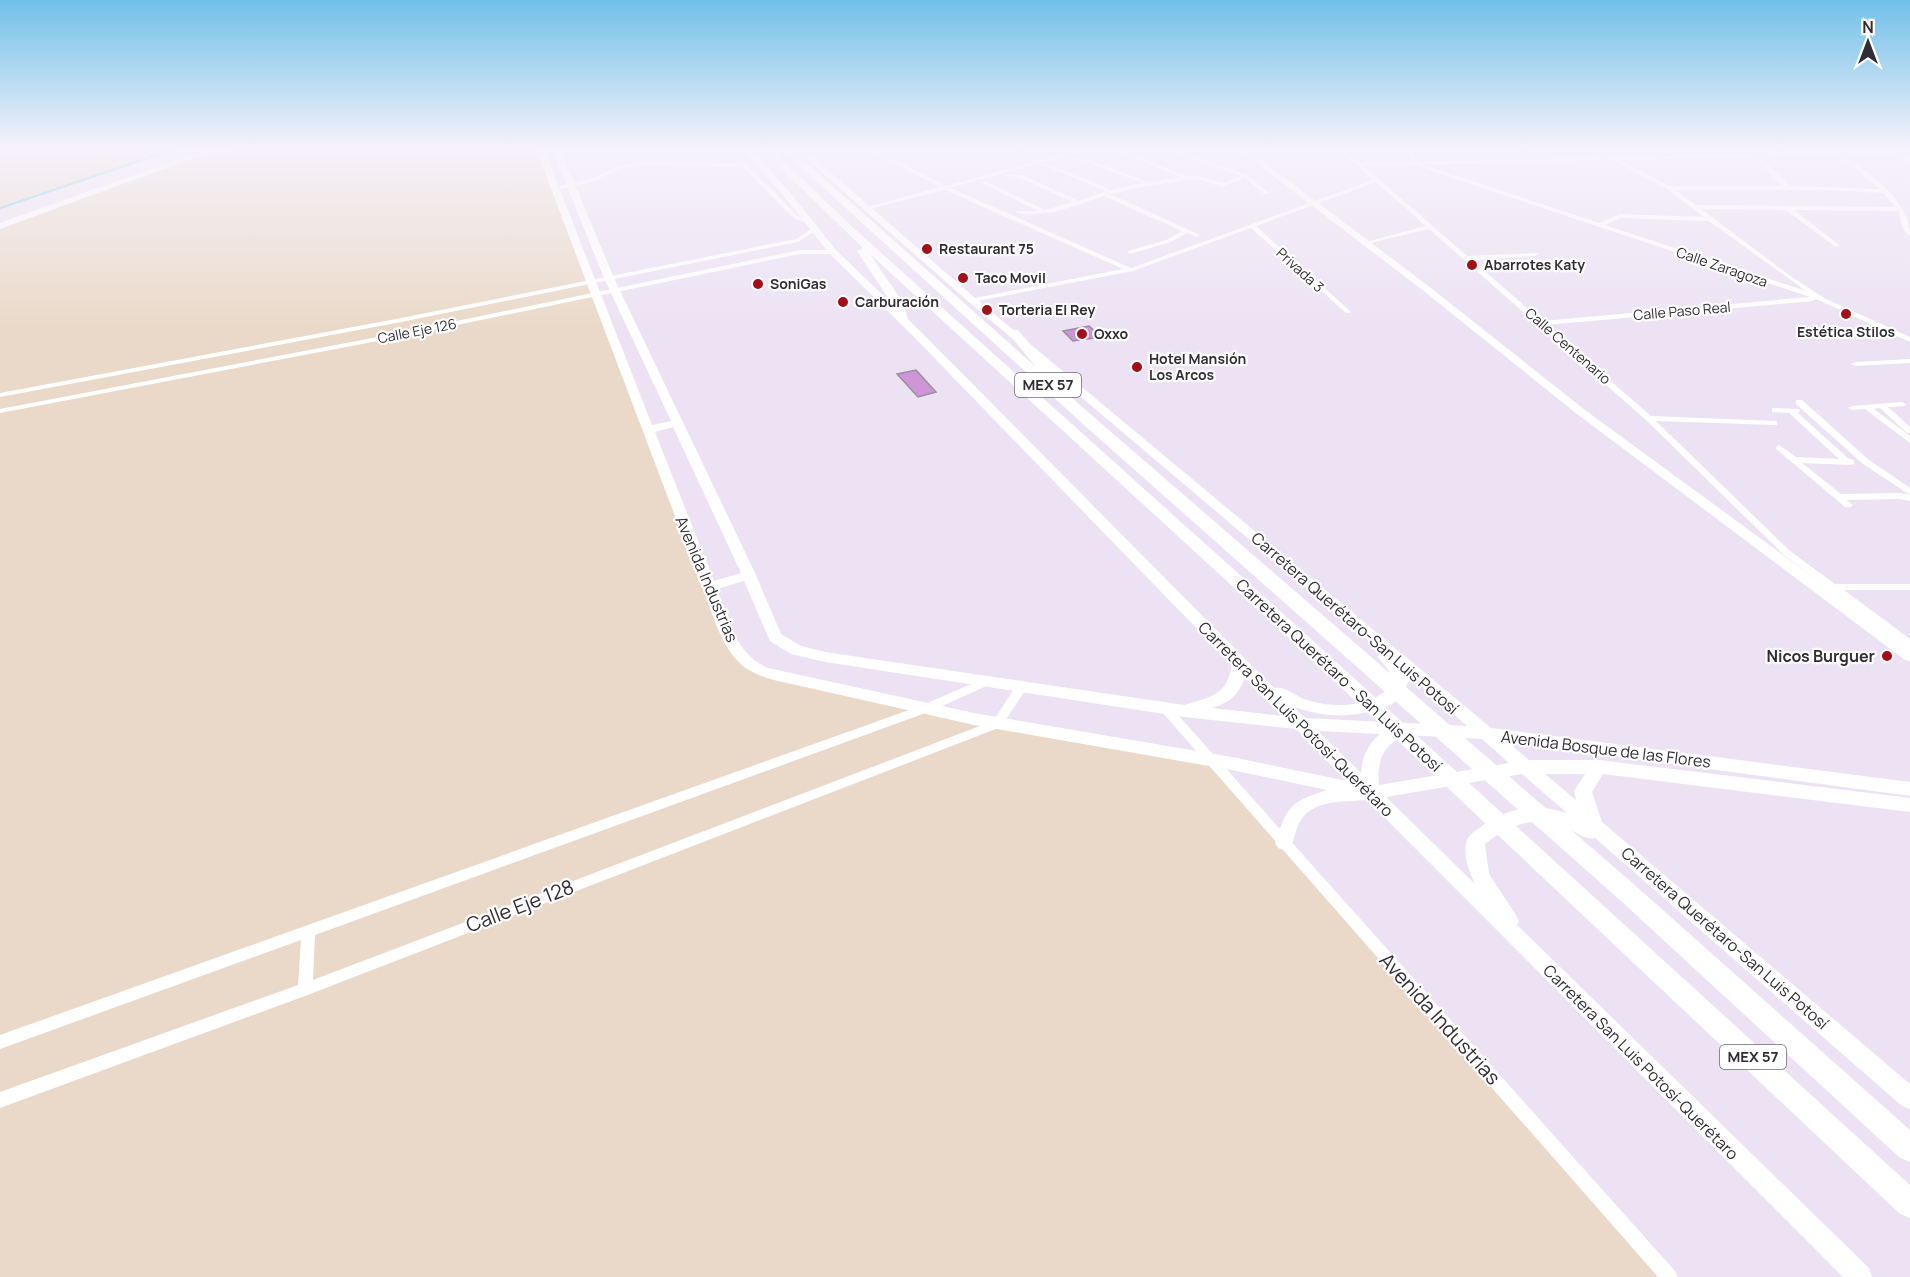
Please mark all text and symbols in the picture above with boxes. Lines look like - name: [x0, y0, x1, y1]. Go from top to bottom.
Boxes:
- north arrow: [1838, 12, 1898, 72]
- text: N: [1862, 16, 1874, 38]
- place label: Restaurant 75: [939, 239, 1034, 258]
- marker: Restaurant 75: [920, 242, 934, 256]
- street label: Calle Zaragoza: [1674, 242, 1770, 291]
- street label: Privada 3: [1272, 243, 1328, 296]
- place label: Abarrotes Katy: [1484, 255, 1585, 274]
- marker: Abarrotes Katy: [1465, 258, 1479, 272]
- place label: Taco Movil: [975, 268, 1046, 287]
- marker: Taco Movil: [956, 271, 970, 285]
- place label: SoniGas: [770, 274, 827, 293]
- marker: SoniGas: [751, 277, 765, 291]
- place label: Carburación: [855, 292, 939, 311]
- marker: Carburación: [836, 295, 850, 309]
- street label: Calle Paso Real: [1633, 297, 1731, 324]
- place label: Torteria El Rey: [999, 300, 1096, 319]
- marker: Torteria El Rey: [980, 303, 994, 317]
- street label: Calle Centenario: [1521, 303, 1615, 388]
- marker: Estética Stilos: [1839, 307, 1853, 321]
- street label: Calle Eje 126: [376, 314, 458, 347]
- place label: Estética Stilos: [1797, 322, 1896, 341]
- place label: Oxxo: [1094, 324, 1128, 343]
- marker: Oxxo: [1075, 327, 1089, 341]
- place label: Hotel Mansión Los Arcos: [1149, 349, 1246, 384]
- marker: Hotel Mansión Los Arcos: [1130, 360, 1144, 374]
- road number: MEX 57: [1015, 373, 1081, 397]
- street label: Avenida Industrias: [671, 513, 743, 645]
- street label: Carretera Querétaro-San Luis Potosí: [1247, 527, 1463, 719]
- street label: Carretera Querétaro - San Luis Potosí: [1231, 573, 1447, 777]
- street label: Carretera San Luis Potosí-Querétaro: [1194, 617, 1398, 821]
- place label: Nicos Burguer: [1766, 645, 1875, 667]
- marker: Nicos Burguer: [1880, 649, 1894, 663]
- street label: Avenida Bosque de las Flores: [1500, 725, 1712, 773]
- street label: Carretera Querétaro-San Luis Potosí: [1617, 842, 1833, 1034]
- street label: Calle Eje 128: [462, 873, 578, 938]
- street label: Avenida Industrias: [1374, 947, 1507, 1090]
- street label: Carretera San Luis Potosí-Querétaro: [1539, 960, 1743, 1164]
- road number: MEX 57: [1720, 1045, 1786, 1069]

